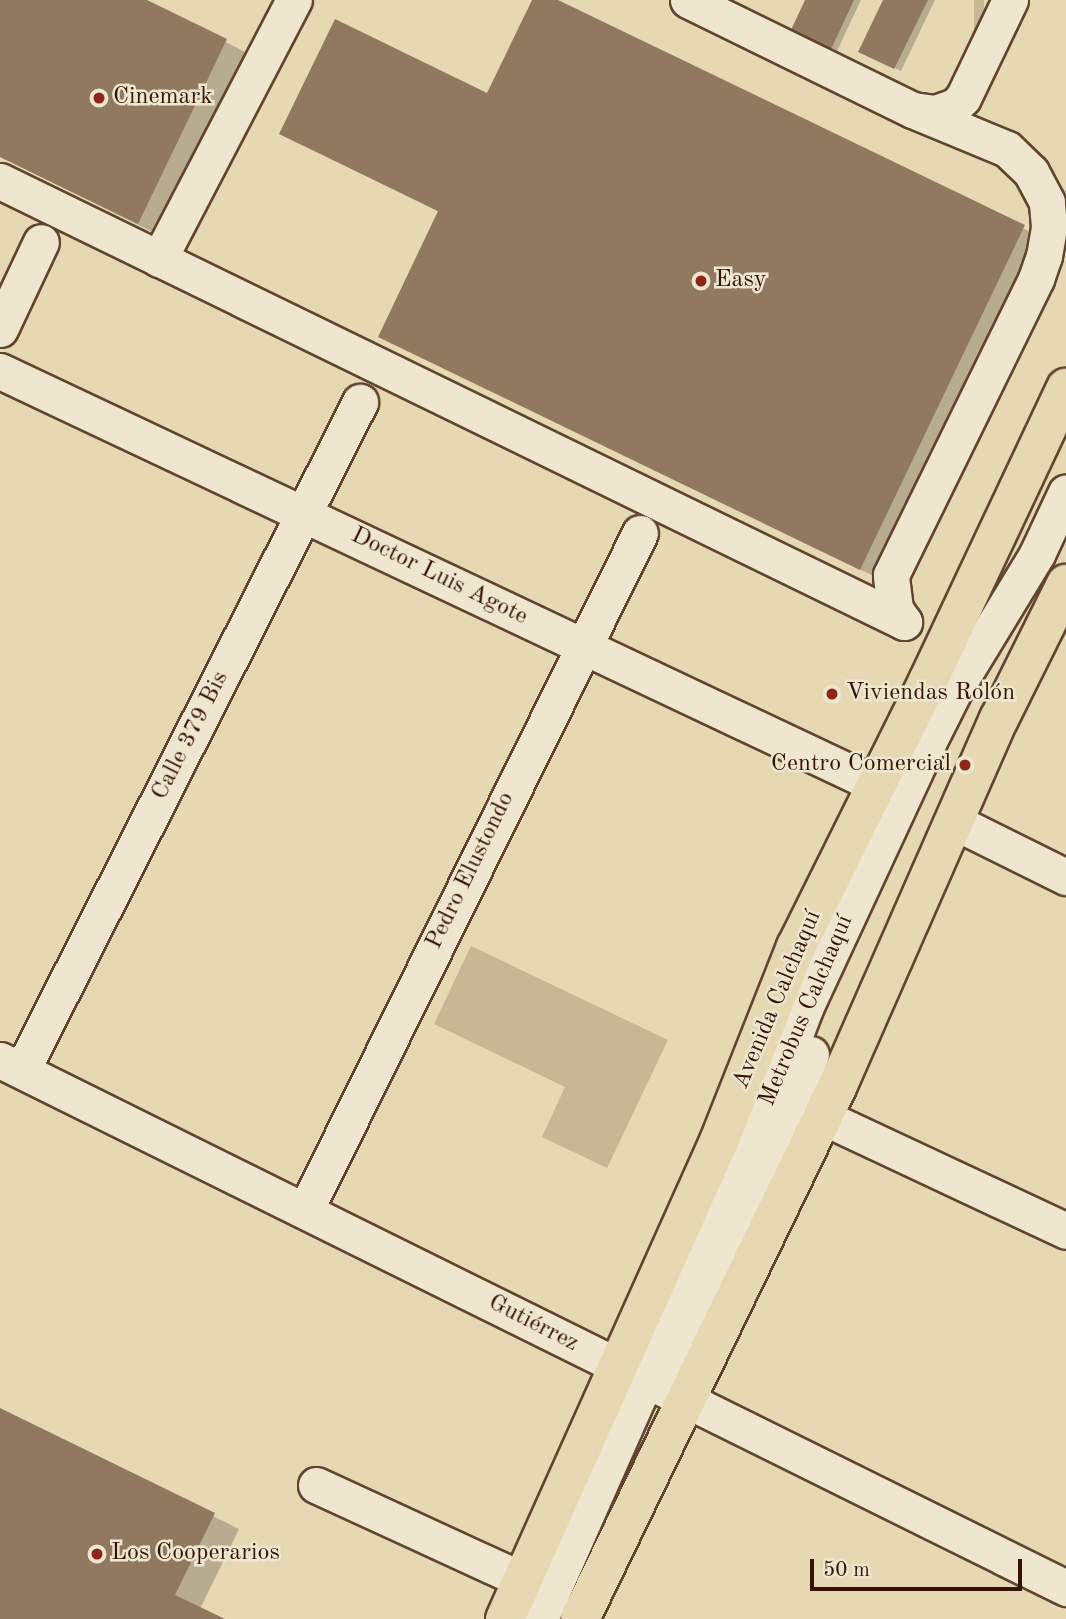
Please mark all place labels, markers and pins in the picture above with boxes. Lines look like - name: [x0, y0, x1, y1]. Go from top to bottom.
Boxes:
- place label: Cinemark: [113, 84, 213, 112]
- marker: Cinemark: [91, 90, 107, 106]
- place label: Easy: [715, 267, 767, 295]
- marker: Easy: [693, 273, 709, 289]
- place label: Viviendas Rolón: [846, 680, 1015, 708]
- marker: Viviendas Rolón: [824, 686, 840, 702]
- place label: Centro Comercial: [771, 751, 951, 779]
- marker: Centro Comercial: [957, 757, 973, 773]
- place label: Los Cooperarios: [111, 1540, 280, 1568]
- marker: Los Cooperarios: [89, 1546, 105, 1562]

